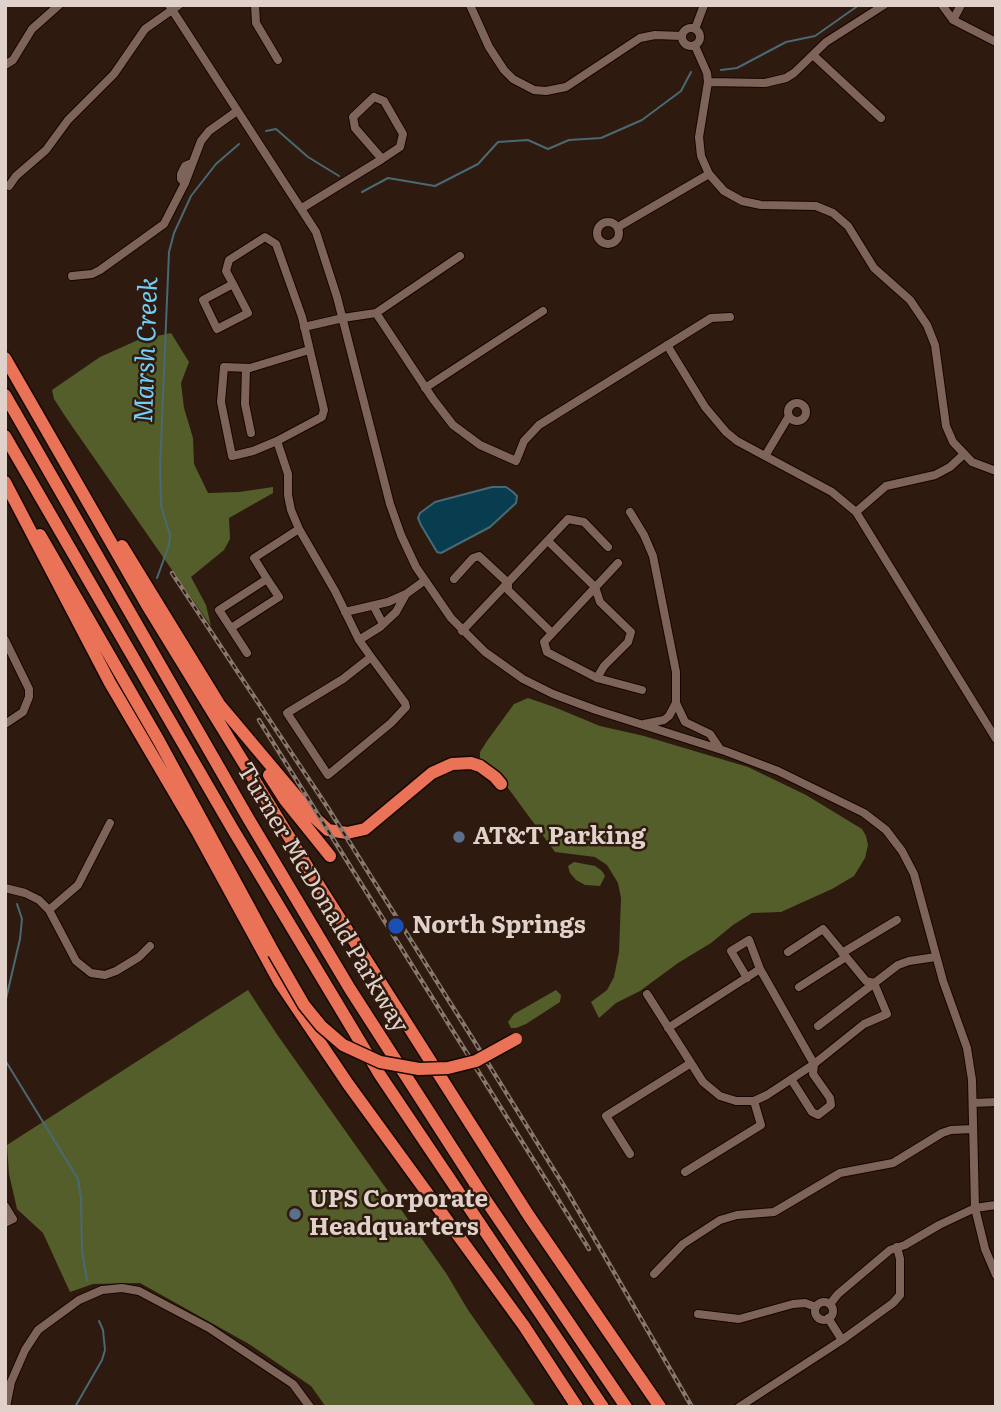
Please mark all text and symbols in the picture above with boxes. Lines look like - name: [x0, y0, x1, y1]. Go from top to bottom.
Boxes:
- water label: Marsh Creek: [129, 276, 165, 424]
- street label: Turner McDonald Parkway: [230, 758, 414, 1038]
- place label: AT&T Parking: [473, 823, 646, 851]
- marker: AT&T Parking: [451, 829, 467, 845]
- place label: North Springs: [412, 912, 586, 940]
- marker: North Springs: [386, 916, 406, 936]
- place label: UPS Corporate Headquarters: [309, 1186, 488, 1242]
- marker: UPS Corporate Headquarters: [287, 1206, 303, 1222]

